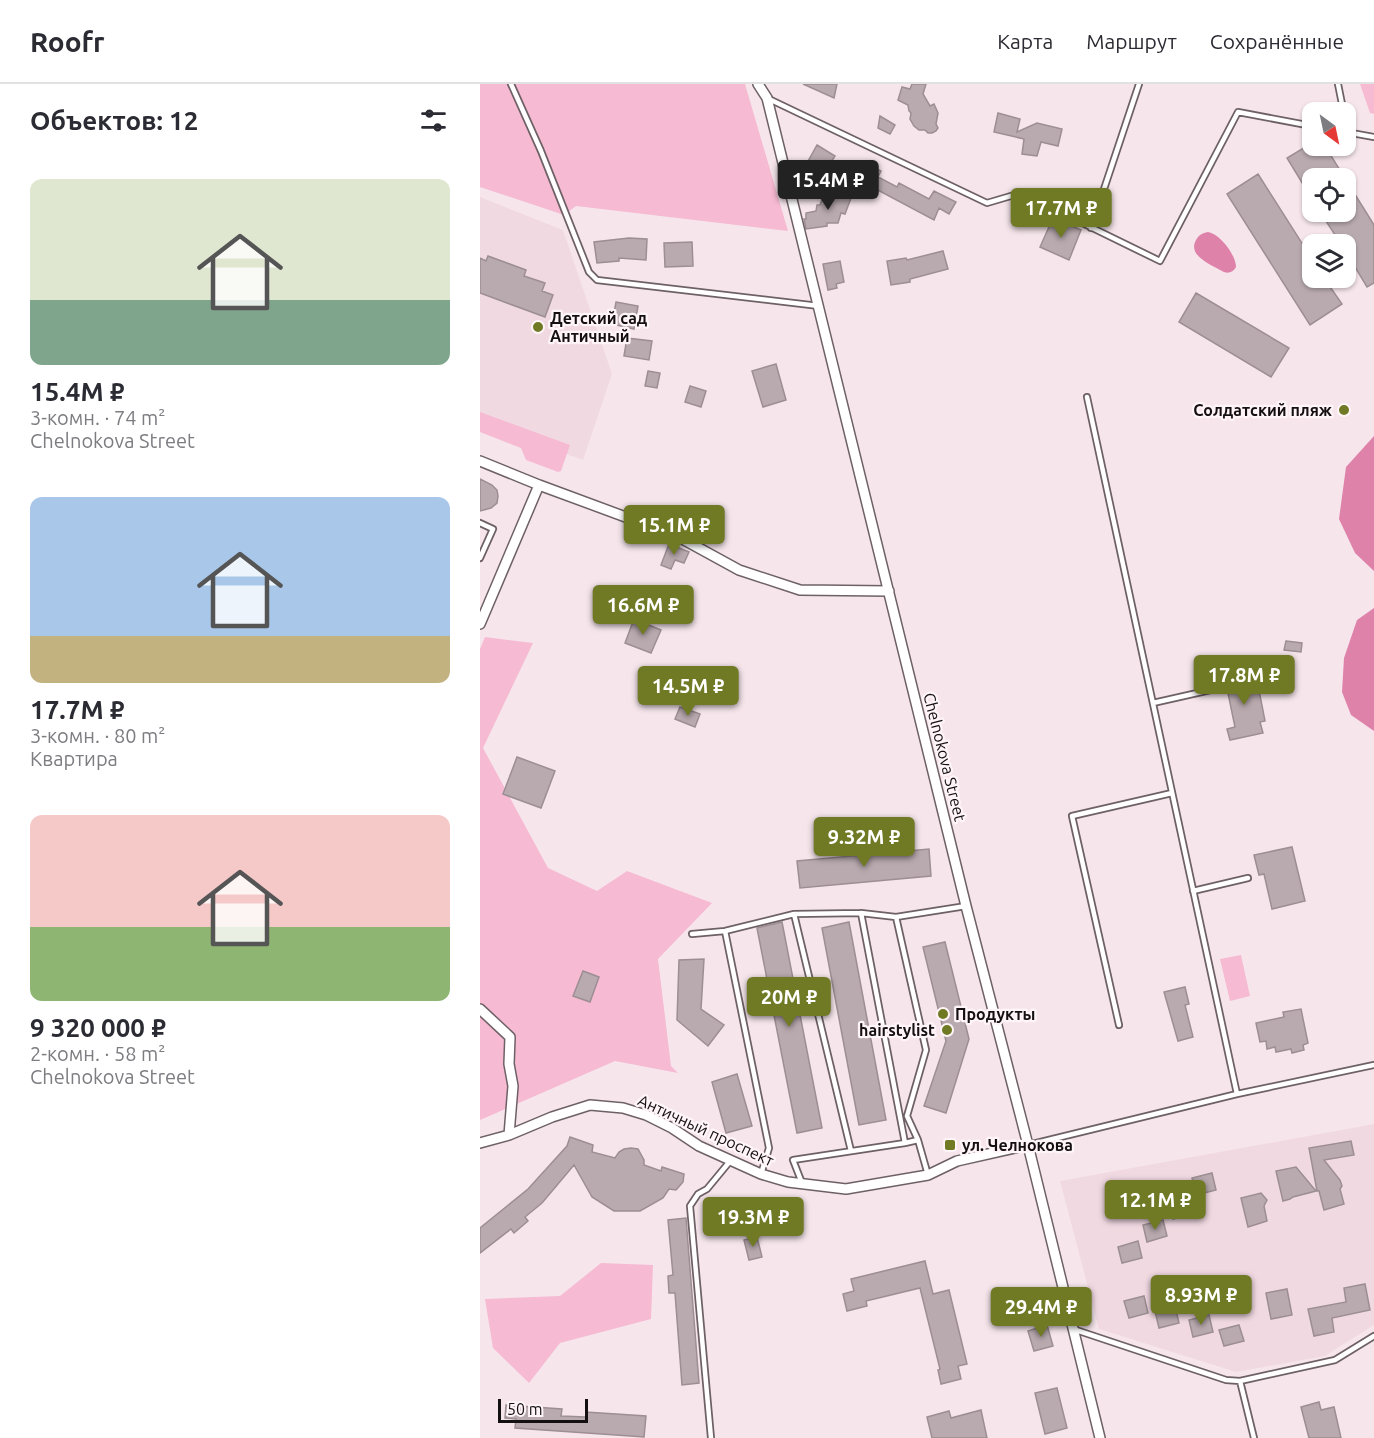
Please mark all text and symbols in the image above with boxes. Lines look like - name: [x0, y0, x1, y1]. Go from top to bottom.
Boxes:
- text: Roofr: [30, 26, 105, 57]
- text: Карта: [997, 29, 1053, 53]
- text: Маршрут: [1086, 29, 1177, 53]
- text: Сохранённые: [1210, 29, 1344, 53]
- north arrow: [1302, 102, 1356, 156]
- map controls: [1302, 102, 1356, 288]
- icon: filters: [417, 104, 450, 137]
- text: Объектов: 12: [30, 106, 198, 135]
- pin: 15.4M ₽: [773, 160, 883, 211]
- text: 15.4M ₽: [792, 168, 864, 191]
- button: locate: [1302, 168, 1356, 222]
- pin: 17.7M ₽: [1006, 188, 1116, 239]
- text: 17.7M ₽: [1025, 196, 1097, 219]
- icon: home: [186, 218, 294, 326]
- button: layers: [1302, 234, 1356, 288]
- place label: Детский сад Античный: [550, 309, 648, 345]
- marker: Детский сад Античный: [531, 320, 545, 334]
- text: 15.4M ₽: [30, 377, 124, 406]
- place label: Солдатский пляж: [1193, 401, 1332, 419]
- marker: Солдатский пляж: [1337, 403, 1351, 417]
- text: 3-комн. · 74 m²: [30, 406, 165, 429]
- text: Chelnokova Street: [30, 429, 195, 452]
- pin: 15.1M ₽: [619, 505, 729, 556]
- text: 15.1M ₽: [638, 513, 710, 536]
- icon: home: [186, 536, 294, 644]
- pin: 16.6M ₽: [588, 585, 698, 636]
- text: 16.6M ₽: [607, 593, 679, 616]
- pin: 17.8M ₽: [1189, 655, 1299, 706]
- text: 17.8M ₽: [1208, 663, 1280, 686]
- pin: 14.5M ₽: [633, 666, 743, 717]
- text: 14.5M ₽: [652, 674, 724, 697]
- street label: Chelnokova Street: [920, 691, 970, 824]
- text: 17.7M ₽: [30, 695, 124, 724]
- text: 3-комн. · 80 m²: [30, 724, 165, 747]
- text: Квартира: [30, 747, 118, 770]
- pin: 9.32M ₽: [809, 817, 919, 868]
- text: 9.32M ₽: [828, 825, 900, 848]
- icon: home: [186, 854, 294, 962]
- pin: 20M ₽: [747, 977, 831, 1028]
- text: 20M ₽: [761, 985, 817, 1008]
- place label: Продукты: [955, 1005, 1035, 1023]
- marker: Продукты: [936, 1007, 950, 1021]
- text: 9 320 000 ₽: [30, 1013, 166, 1042]
- place label: hairstylist: [859, 1021, 935, 1039]
- marker: hairstylist: [940, 1023, 954, 1037]
- text: 2-комн. · 58 m²: [30, 1042, 165, 1065]
- text: Chelnokova Street: [30, 1065, 195, 1088]
- street label: Античный проспект: [635, 1091, 777, 1169]
- place label: ул. Челнокова: [962, 1136, 1073, 1154]
- marker: ул. Челнокова: [943, 1138, 957, 1152]
- pin: 12.1M ₽: [1100, 1180, 1210, 1231]
- text: 12.1M ₽: [1119, 1188, 1191, 1211]
- pin: 19.3M ₽: [698, 1197, 808, 1248]
- text: 19.3M ₽: [717, 1205, 789, 1228]
- pin: 8.93M ₽: [1146, 1275, 1256, 1326]
- text: 8.93M ₽: [1165, 1283, 1237, 1306]
- pin: 29.4M ₽: [986, 1287, 1096, 1338]
- text: 29.4M ₽: [1005, 1295, 1077, 1318]
- scale bar: [498, 1396, 588, 1424]
- text: 50 m: [507, 1400, 543, 1418]

